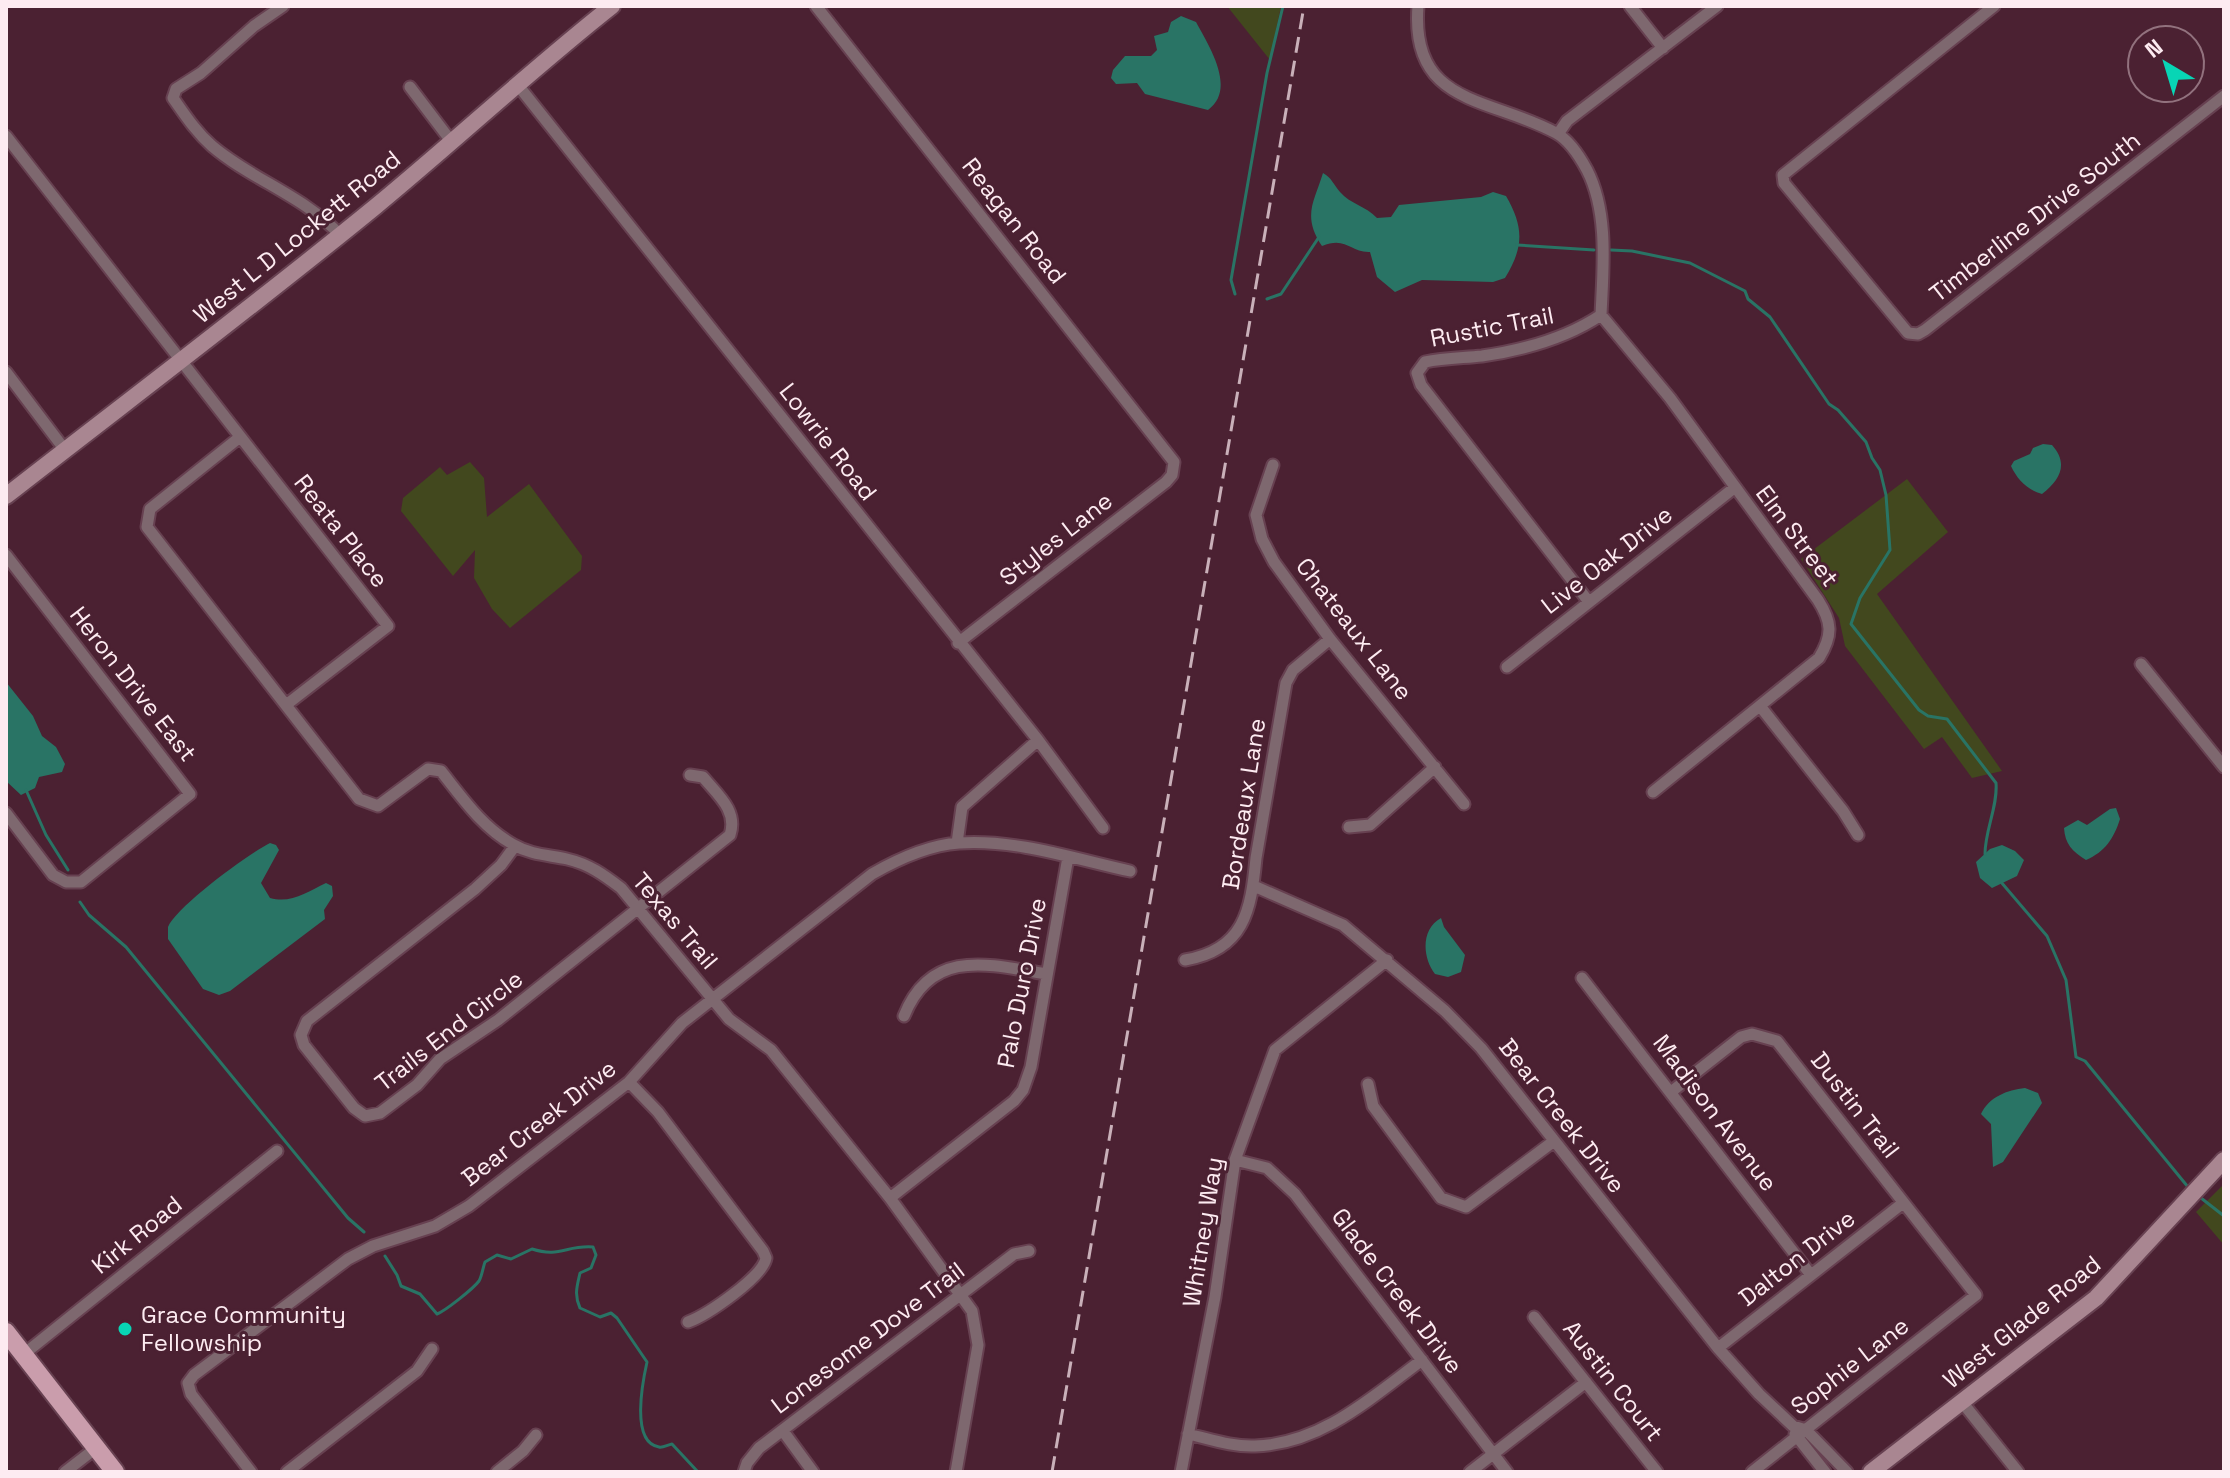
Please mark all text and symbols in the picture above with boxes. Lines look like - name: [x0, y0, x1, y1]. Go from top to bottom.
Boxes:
- north arrow: [2126, 24, 2206, 104]
- text: N: [2139, 33, 2168, 64]
- street label: Timberline Drive South: [1923, 124, 2147, 309]
- street label: West L D Lockett Road: [187, 143, 407, 330]
- street label: Reagan Road: [955, 151, 1073, 290]
- street label: Rustic Trail: [1427, 299, 1556, 354]
- street label: Lowrie Road: [773, 377, 884, 507]
- street label: Reata Place: [287, 468, 395, 594]
- street label: Elm Street: [1749, 479, 1846, 593]
- street label: Styles Lane: [993, 485, 1118, 592]
- street label: Live Oak Drive: [1535, 499, 1679, 621]
- street label: Chateaux Lane: [1289, 551, 1420, 706]
- street label: Heron Drive East: [63, 600, 204, 768]
- street label: Bordeaux Lane: [1215, 716, 1272, 892]
- street label: Texas Trail: [626, 866, 725, 976]
- street label: Palo Duro Drive: [990, 895, 1053, 1071]
- street label: Trails End Circle: [368, 963, 529, 1098]
- street label: Madison Avenue: [1646, 1028, 1784, 1197]
- street label: Bear Creek Drive: [1492, 1032, 1633, 1199]
- street label: Dustin Trail: [1804, 1045, 1907, 1164]
- street label: Bear Creek Drive: [455, 1052, 622, 1193]
- street label: Whitney Way: [1175, 1155, 1230, 1309]
- street label: Kirk Road: [85, 1189, 188, 1281]
- street label: Glade Creek Drive: [1325, 1201, 1470, 1380]
- street label: Dalton Drive: [1732, 1202, 1861, 1313]
- street label: West Glade Road: [1936, 1248, 2107, 1395]
- street label: Lonesome Dove Trail: [765, 1255, 971, 1420]
- place label: Grace Community Fellowship: [141, 1299, 346, 1358]
- street label: Sophie Lane: [1784, 1310, 1915, 1421]
- street label: Austin Court: [1557, 1314, 1670, 1447]
- marker: Grace Community Fellowship: [116, 1320, 134, 1338]

